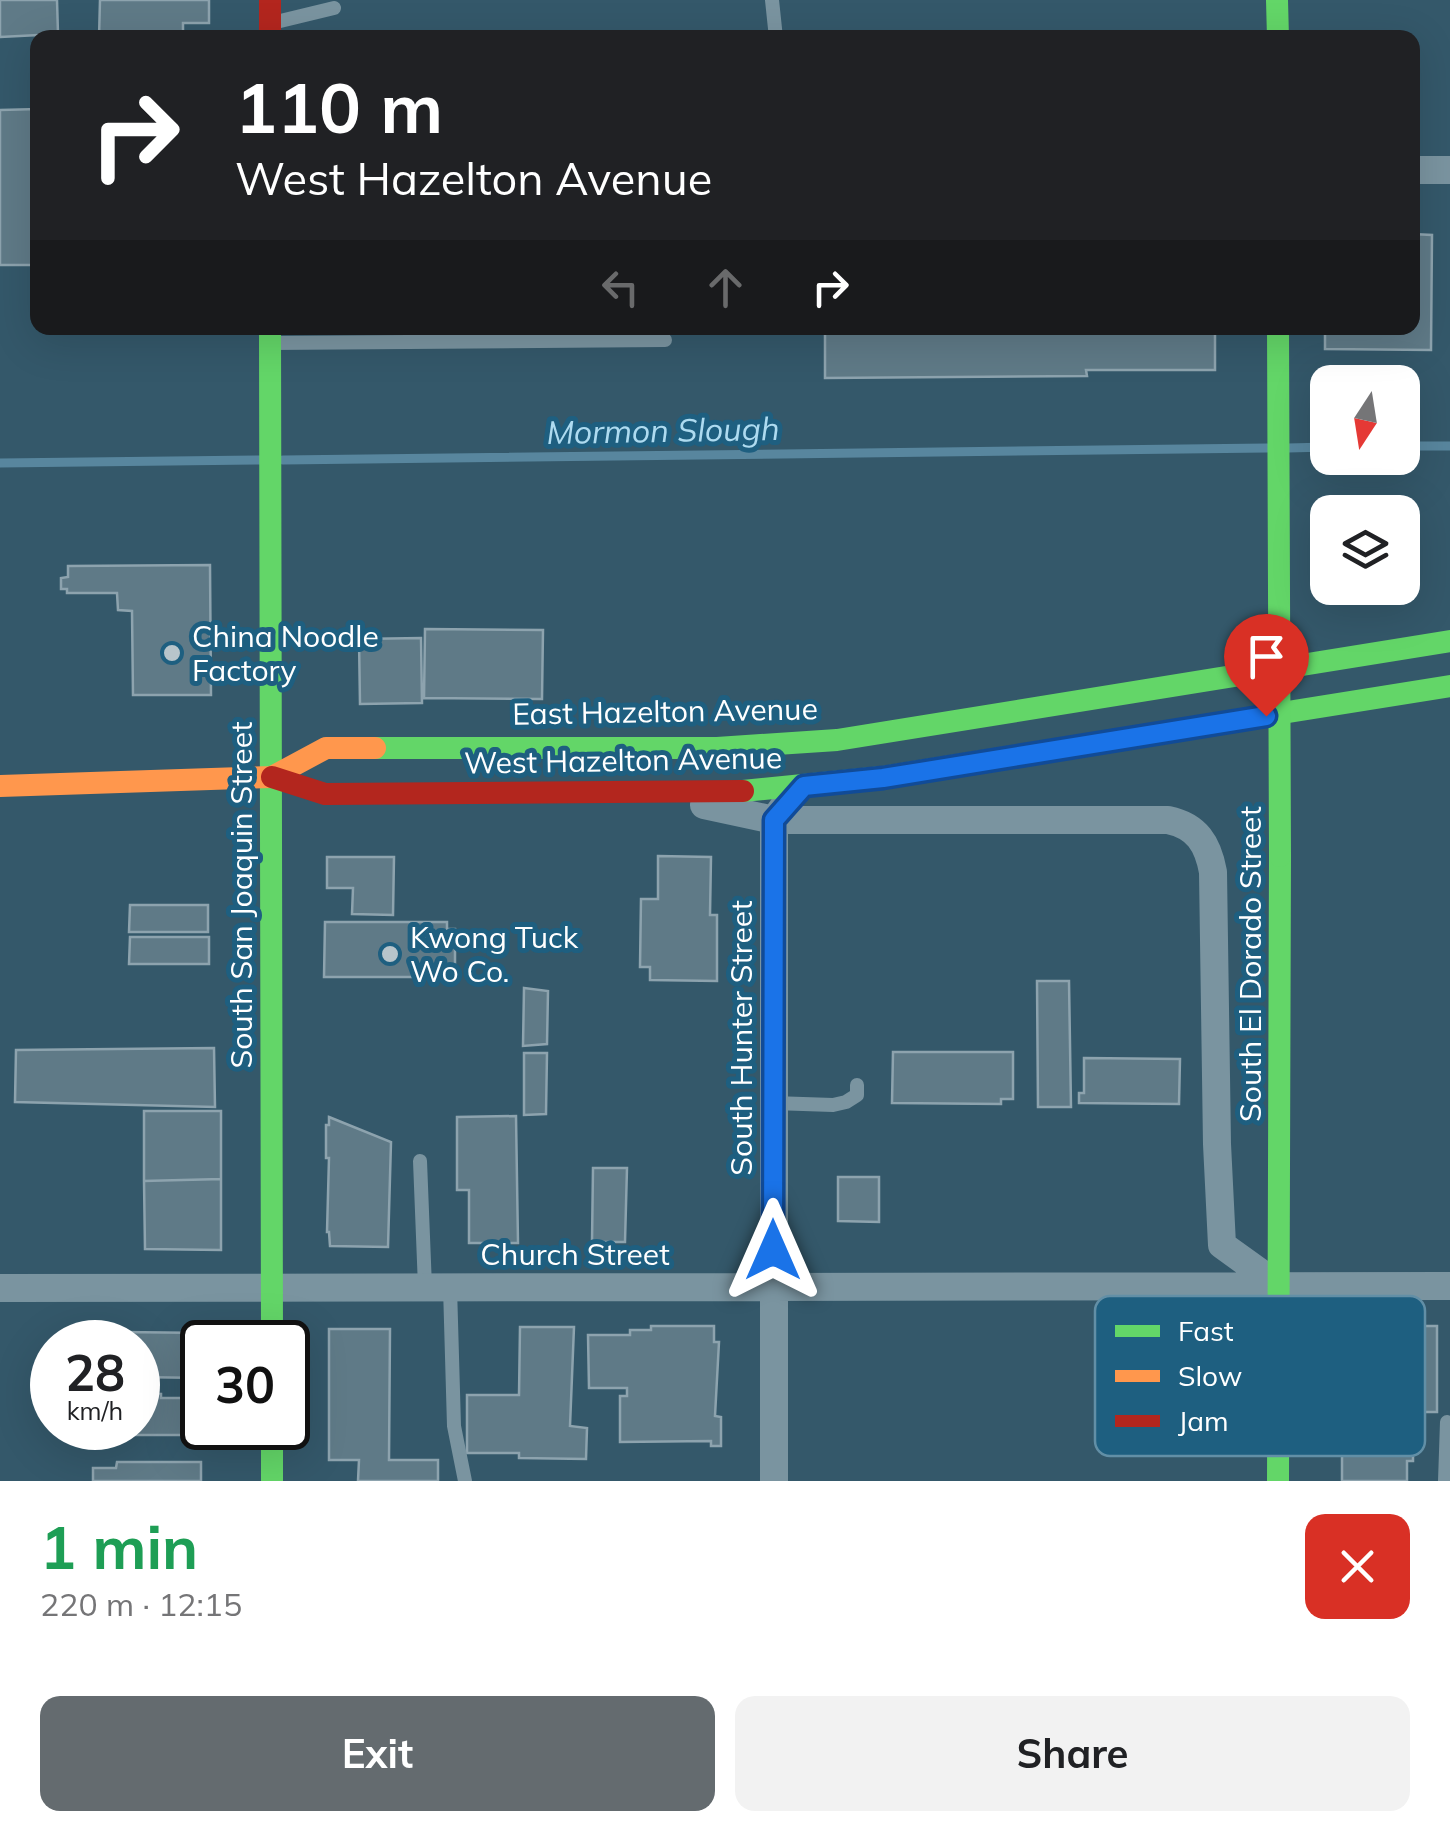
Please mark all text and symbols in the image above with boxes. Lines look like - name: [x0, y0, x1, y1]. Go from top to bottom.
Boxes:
- text: 110 m: [235, 63, 443, 151]
- icon: right: [70, 70, 200, 200]
- text: West Hazelton Avenue: [235, 150, 712, 206]
- icon: left: [593, 260, 648, 315]
- icon: ahead: [698, 260, 753, 315]
- icon: right: [803, 260, 858, 315]
- north arrow: [1310, 365, 1420, 475]
- map controls: [1310, 365, 1420, 605]
- water label: Mormon Slough: [546, 408, 780, 452]
- button: layers: [1310, 495, 1420, 605]
- pin: [1224, 614, 1309, 717]
- place label: China Noodle Factory: [192, 617, 379, 689]
- icon: arrive: [1239, 629, 1294, 684]
- marker: China Noodle Factory: [161, 642, 183, 664]
- street label: East Hazelton Avenue: [512, 689, 818, 733]
- street label: South San Joaquin Street: [222, 722, 260, 1068]
- street label: West Hazelton Avenue: [464, 738, 782, 782]
- street label: South El Dorado Street: [1231, 806, 1269, 1122]
- street label: South Hunter Street: [722, 900, 760, 1176]
- place label: Kwong Tuck Wo Co.: [410, 918, 579, 990]
- marker: Kwong Tuck Wo Co.: [379, 943, 401, 965]
- position arrow: [721, 1198, 825, 1302]
- street label: Church Street: [480, 1235, 670, 1273]
- legend: [1095, 1296, 1425, 1456]
- text: Fast: [1178, 1313, 1234, 1348]
- speed limit sign: 30: [180, 1320, 310, 1450]
- text: 28: [65, 1341, 125, 1404]
- text: Slow: [1178, 1358, 1242, 1393]
- text: km/h: [67, 1395, 123, 1426]
- text: Jam: [1178, 1403, 1229, 1438]
- text: 1 min: [40, 1509, 198, 1584]
- button: close: [1305, 1514, 1410, 1619]
- text: 220 m · 12:15: [40, 1584, 242, 1624]
- button: Exit: [40, 1696, 715, 1811]
- button: Share: [735, 1696, 1410, 1811]

